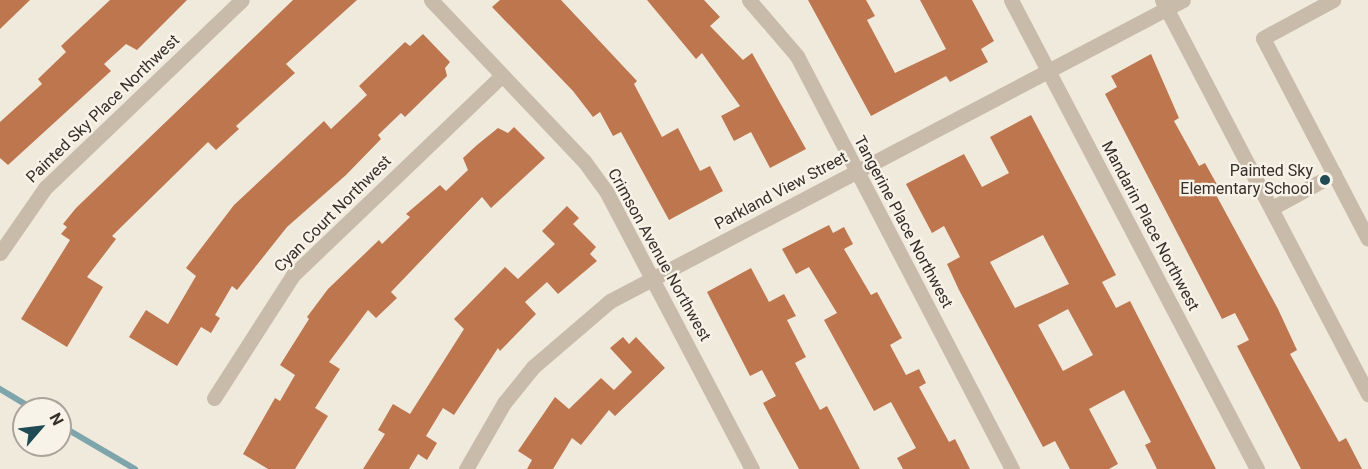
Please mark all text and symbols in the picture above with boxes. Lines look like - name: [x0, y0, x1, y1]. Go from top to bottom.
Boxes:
- street label: Painted Sky Place Northwest: [23, 31, 183, 187]
- street label: Tangerine Place Northwest: [849, 133, 957, 311]
- street label: Mandarin Place Northwest: [1097, 138, 1203, 314]
- street label: Parkland View Street: [711, 148, 851, 234]
- street label: Cyan Court Northwest: [271, 152, 395, 276]
- place label: Painted Sky Elementary School: [1180, 161, 1313, 199]
- street label: Crimson Avenue Northwest: [603, 165, 715, 345]
- marker: Painted Sky Elementary School: [1318, 173, 1332, 187]
- north arrow: [12, 397, 72, 457]
- text: N: [46, 410, 68, 429]

